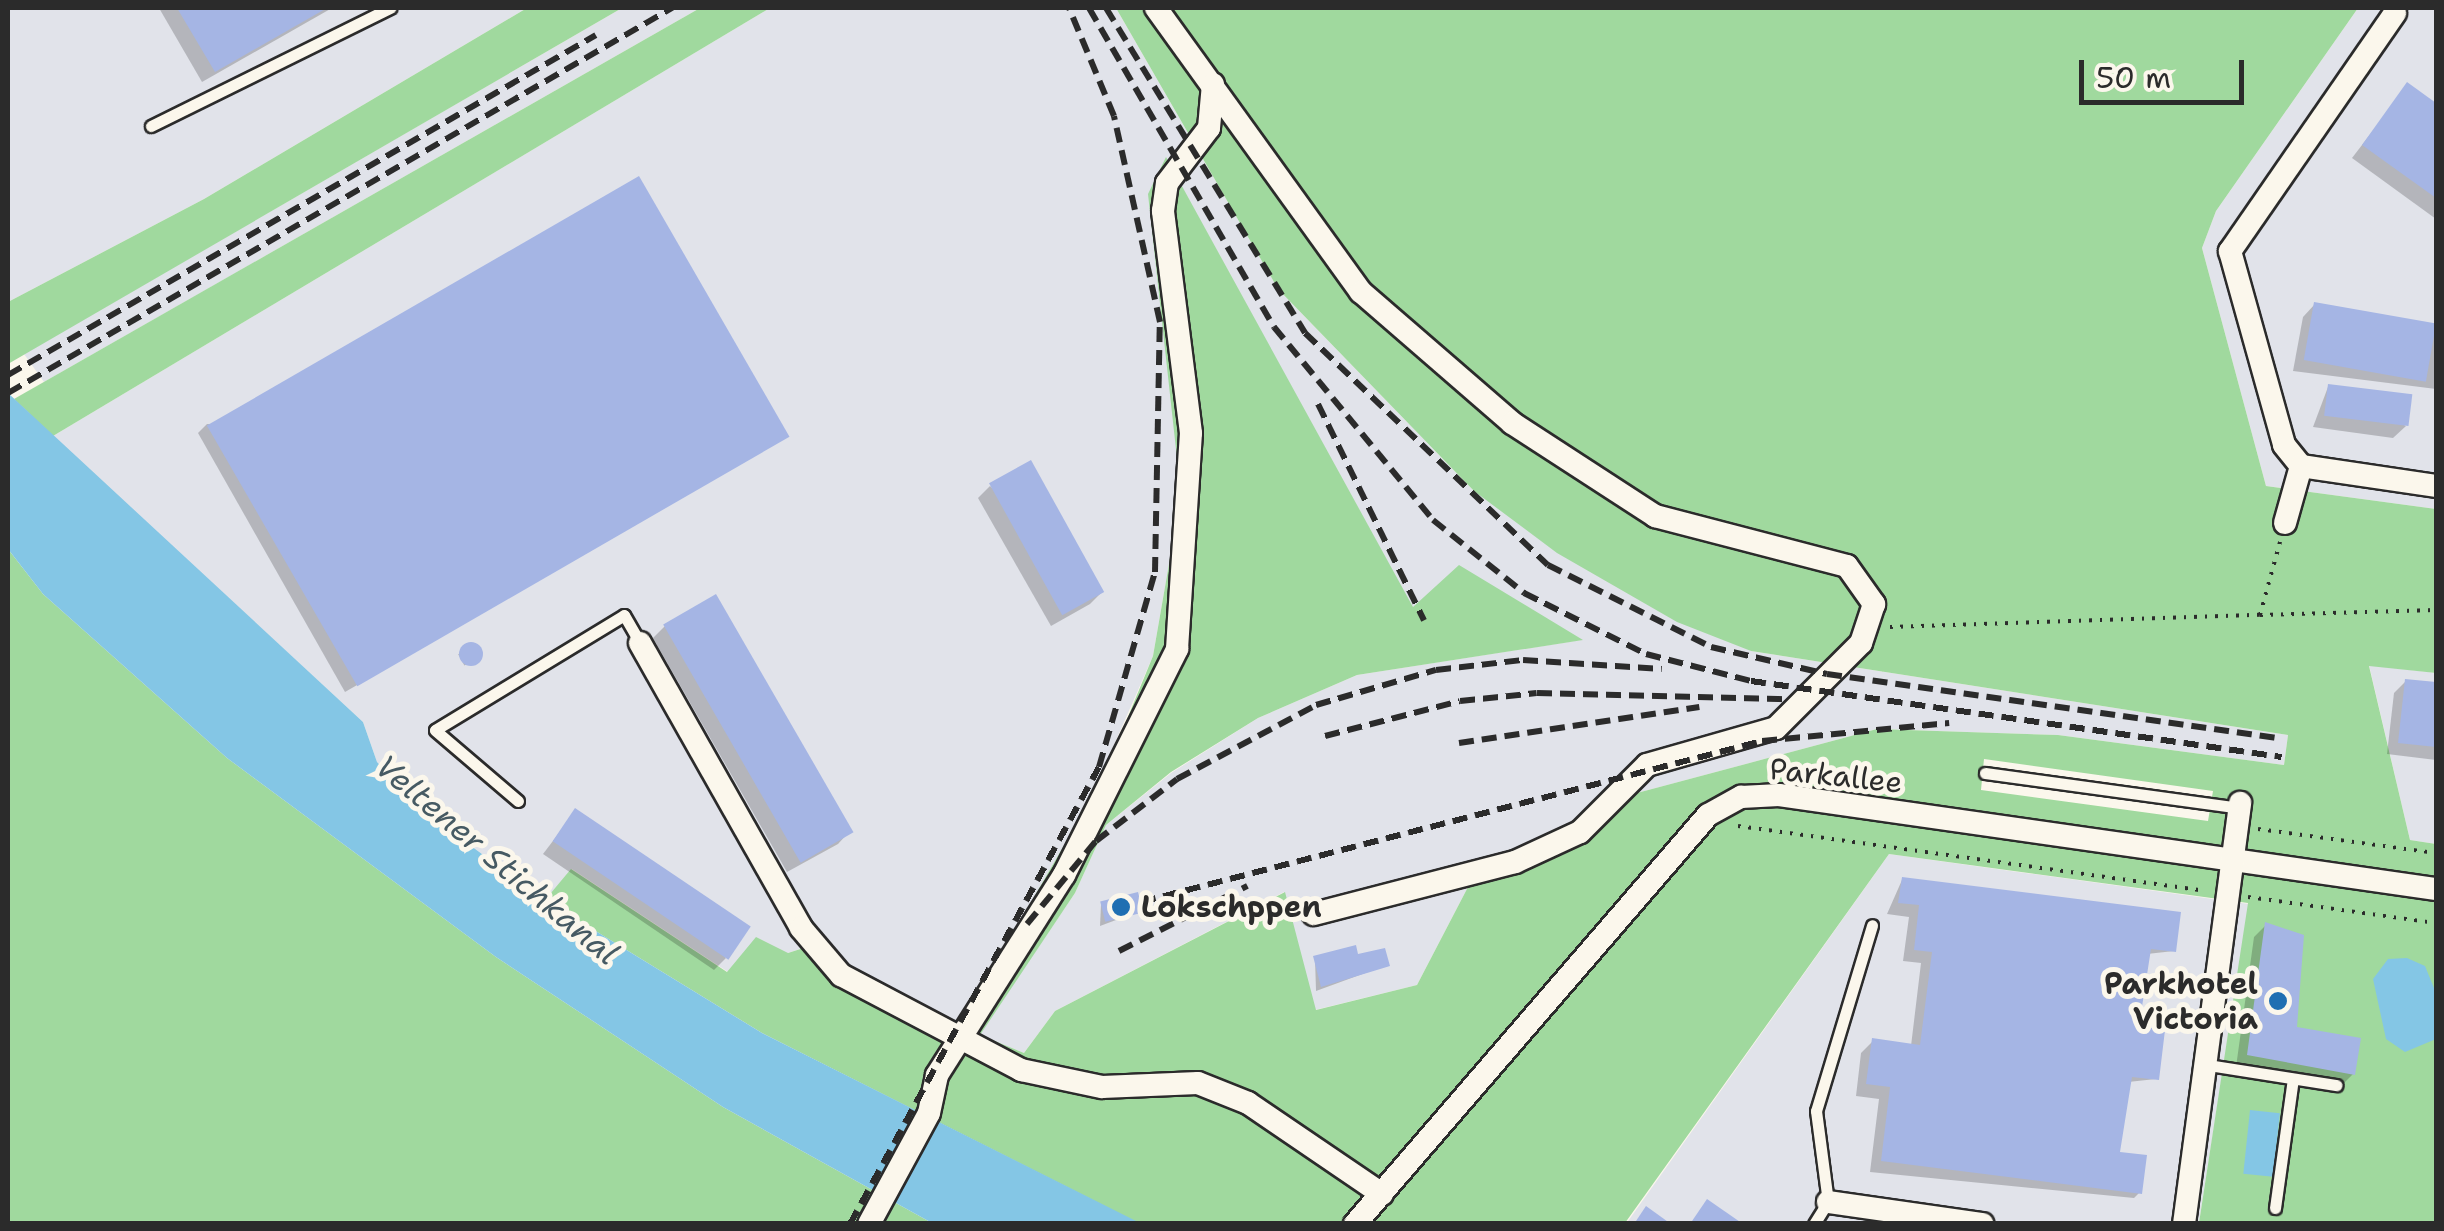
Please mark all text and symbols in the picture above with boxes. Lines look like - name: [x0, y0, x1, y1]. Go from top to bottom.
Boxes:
- scale bar: [2084, 40, 2249, 102]
- text: 50 m: [2096, 57, 2171, 98]
- water label: Veltener Stichkanal: [368, 747, 626, 973]
- street label: Parkallee: [1768, 751, 1904, 801]
- place label: Lokschppen: [1141, 889, 1322, 925]
- marker: Lokschppen: [1110, 896, 1132, 918]
- place label: Parkhotel Victoria: [2104, 966, 2258, 1036]
- marker: Parkhotel Victoria: [2267, 990, 2289, 1012]

